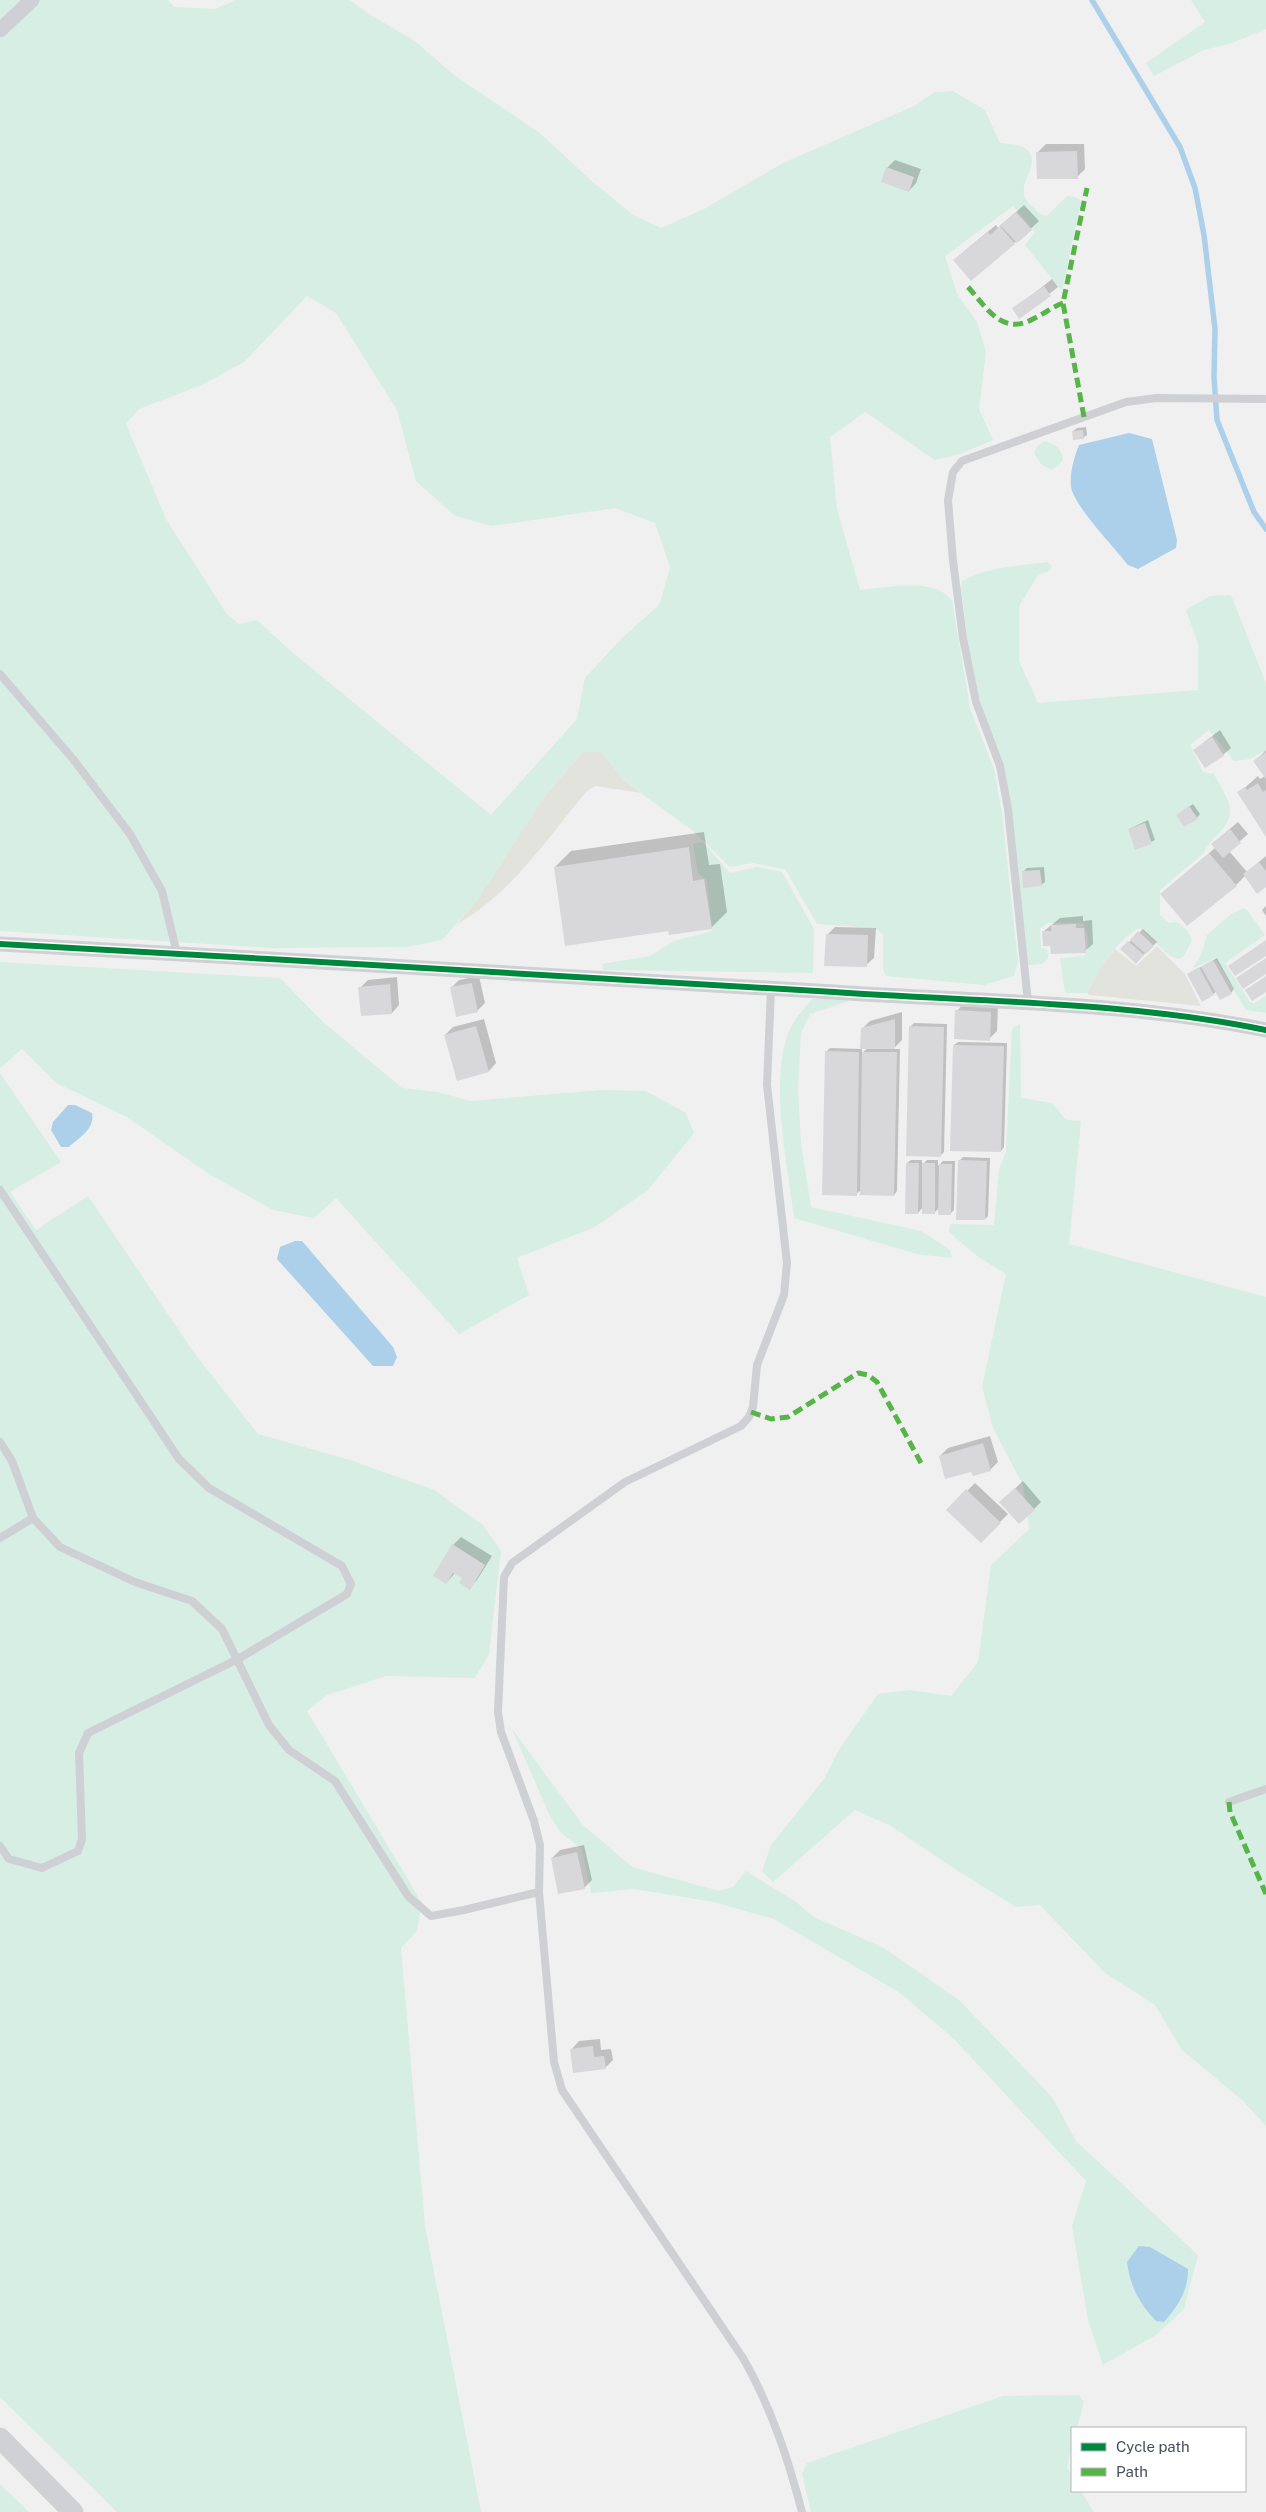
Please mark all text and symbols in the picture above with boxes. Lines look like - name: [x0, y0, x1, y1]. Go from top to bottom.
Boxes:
- legend: [1071, 2427, 1246, 2492]
- text: Cycle path: [1116, 2438, 1190, 2455]
- text: Path: [1116, 2463, 1148, 2480]

